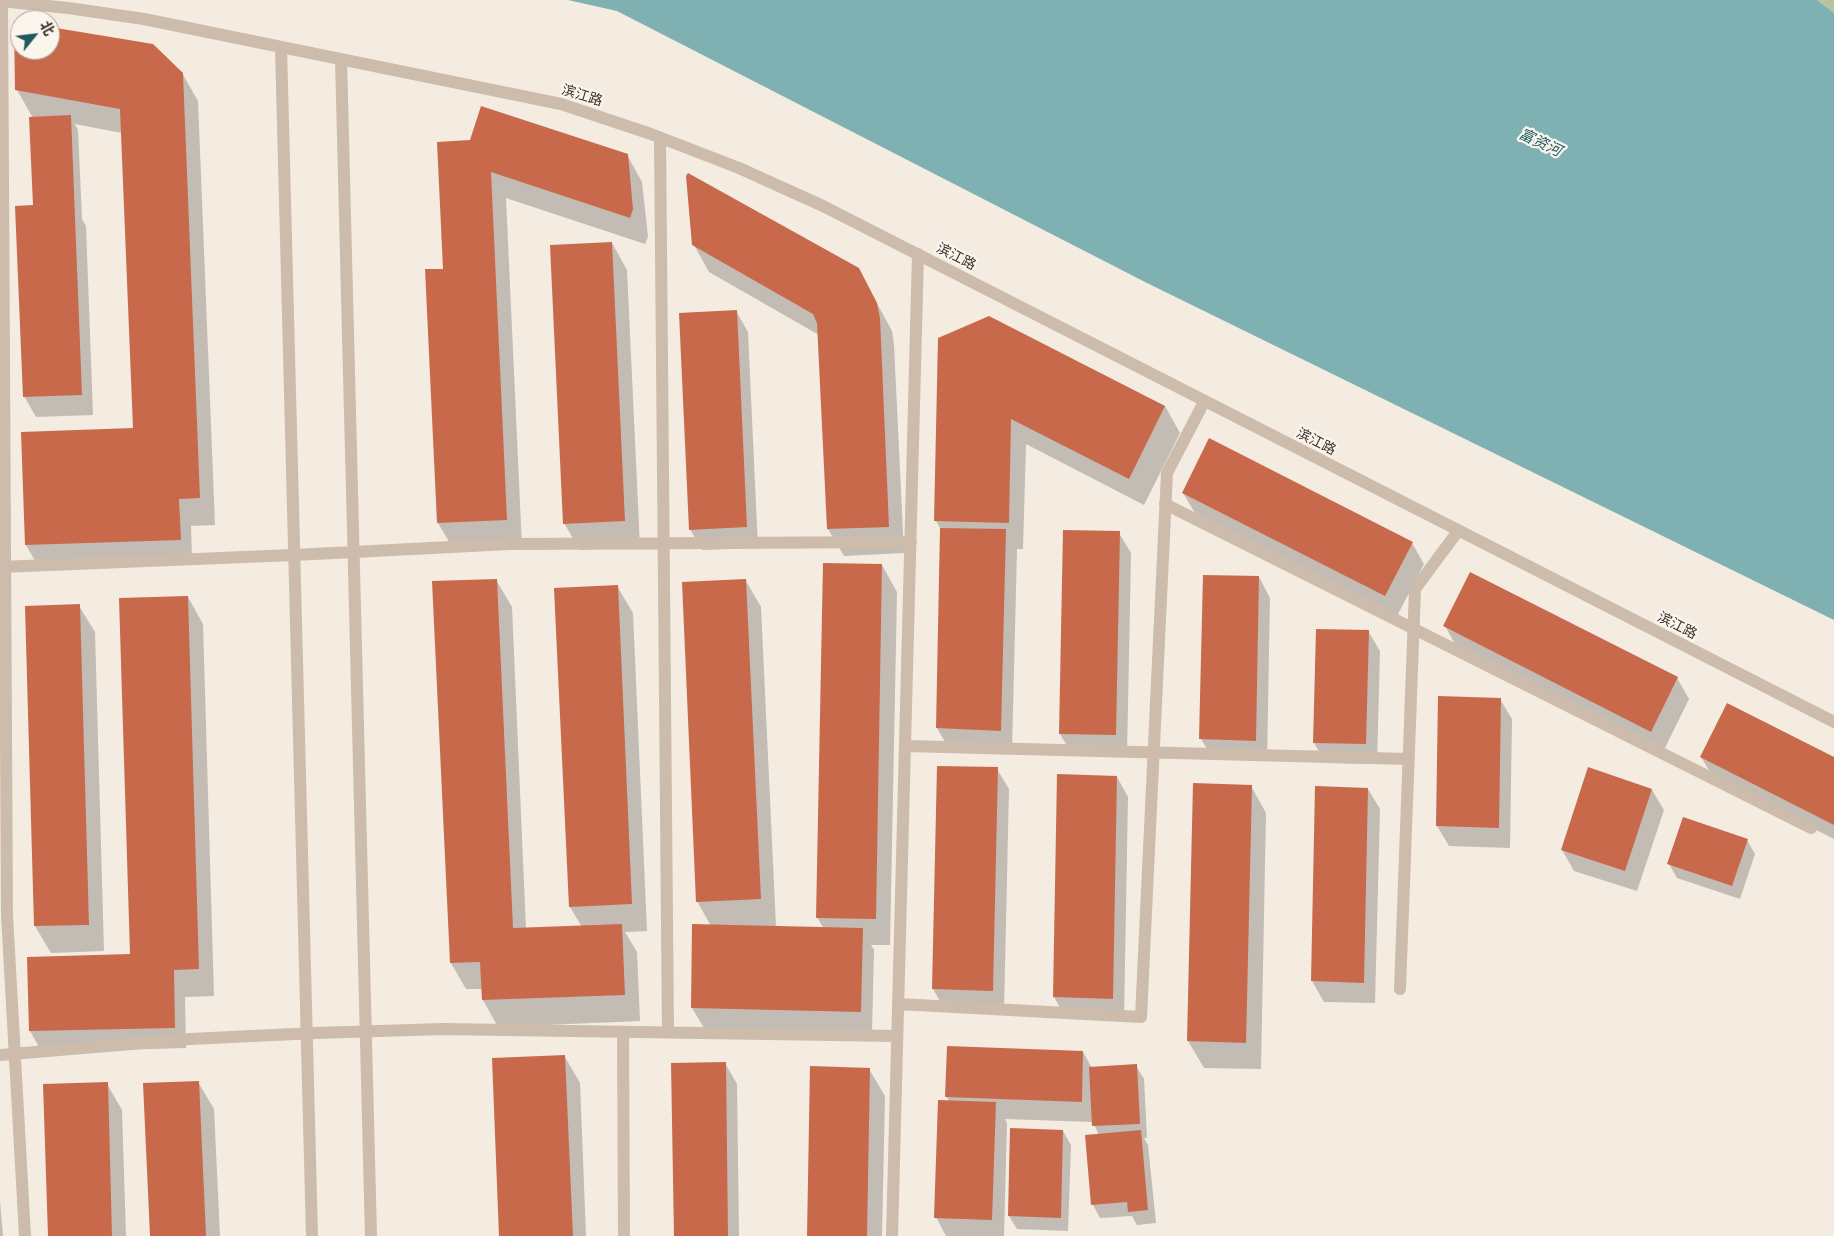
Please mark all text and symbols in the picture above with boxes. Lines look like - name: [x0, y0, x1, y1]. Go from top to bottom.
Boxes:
- north arrow: [10, 10, 60, 60]
- text: 北: [36, 17, 59, 39]
- street label: 滨江路: [559, 82, 605, 110]
- water label: 富资河: [1516, 125, 1564, 161]
- street label: 滨江路: [933, 240, 979, 274]
- street label: 滨江路: [1293, 425, 1339, 459]
- street label: 滨江路: [1654, 609, 1700, 643]

